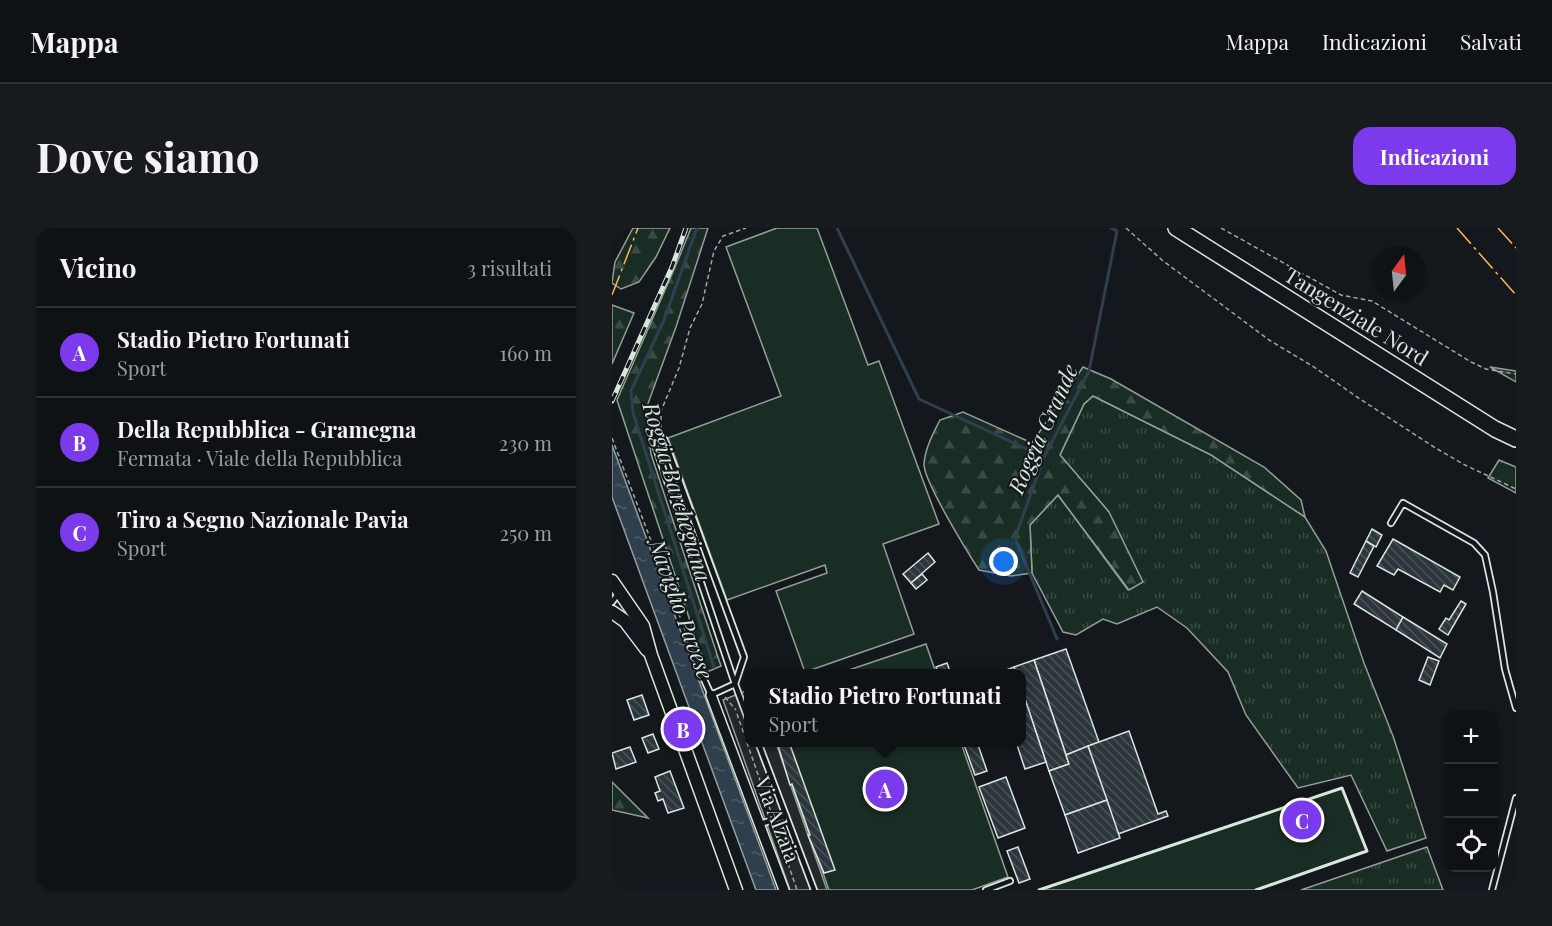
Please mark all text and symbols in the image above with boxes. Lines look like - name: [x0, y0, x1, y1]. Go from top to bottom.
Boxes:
- text: Mappa: [30, 23, 118, 60]
- text: Mappa: [1225, 27, 1289, 55]
- text: Indicazioni: [1322, 27, 1427, 55]
- text: Salvati: [1460, 27, 1522, 55]
- button: Indicazioni: [1353, 127, 1516, 185]
- text: Dove siamo: [36, 128, 260, 184]
- north arrow: [1372, 246, 1426, 300]
- text: Vicino: [60, 250, 137, 285]
- text: 3 risultati: [467, 254, 552, 281]
- street label: Tangenziale Nord: [1280, 260, 1434, 371]
- text: Stadio Pietro Fortunati: [117, 324, 350, 354]
- text: A: [73, 339, 86, 366]
- text: 160 m: [500, 339, 552, 366]
- text: Sport: [117, 354, 166, 381]
- water label: Roggia Grande: [1000, 359, 1084, 499]
- water label: Roggia Barchegiana: [636, 397, 720, 585]
- text: Della Repubblica - Gramegna: [117, 414, 417, 444]
- text: B: [73, 429, 86, 456]
- text: 230 m: [499, 429, 552, 456]
- text: Fermata · Viale della Repubblica: [117, 444, 402, 471]
- text: Tiro a Segno Nazionale Pavia: [117, 504, 409, 534]
- text: C: [72, 519, 87, 546]
- text: 250 m: [499, 519, 552, 546]
- water label: Naviglio Pavese: [642, 532, 721, 684]
- text: Sport: [117, 534, 166, 561]
- your location: [989, 547, 1018, 576]
- popup: [744, 669, 1026, 747]
- text: Stadio Pietro Fortunati: [769, 680, 1001, 710]
- pin: B: [664, 706, 702, 752]
- text: Sport: [769, 710, 818, 737]
- map controls: [1444, 710, 1498, 872]
- button: +: [1444, 710, 1498, 764]
- button: −: [1444, 764, 1498, 818]
- pin: A: [866, 766, 904, 812]
- street label: Via Alzaia: [749, 771, 808, 867]
- pin: C: [1282, 798, 1322, 842]
- button: locate: [1444, 818, 1498, 872]

